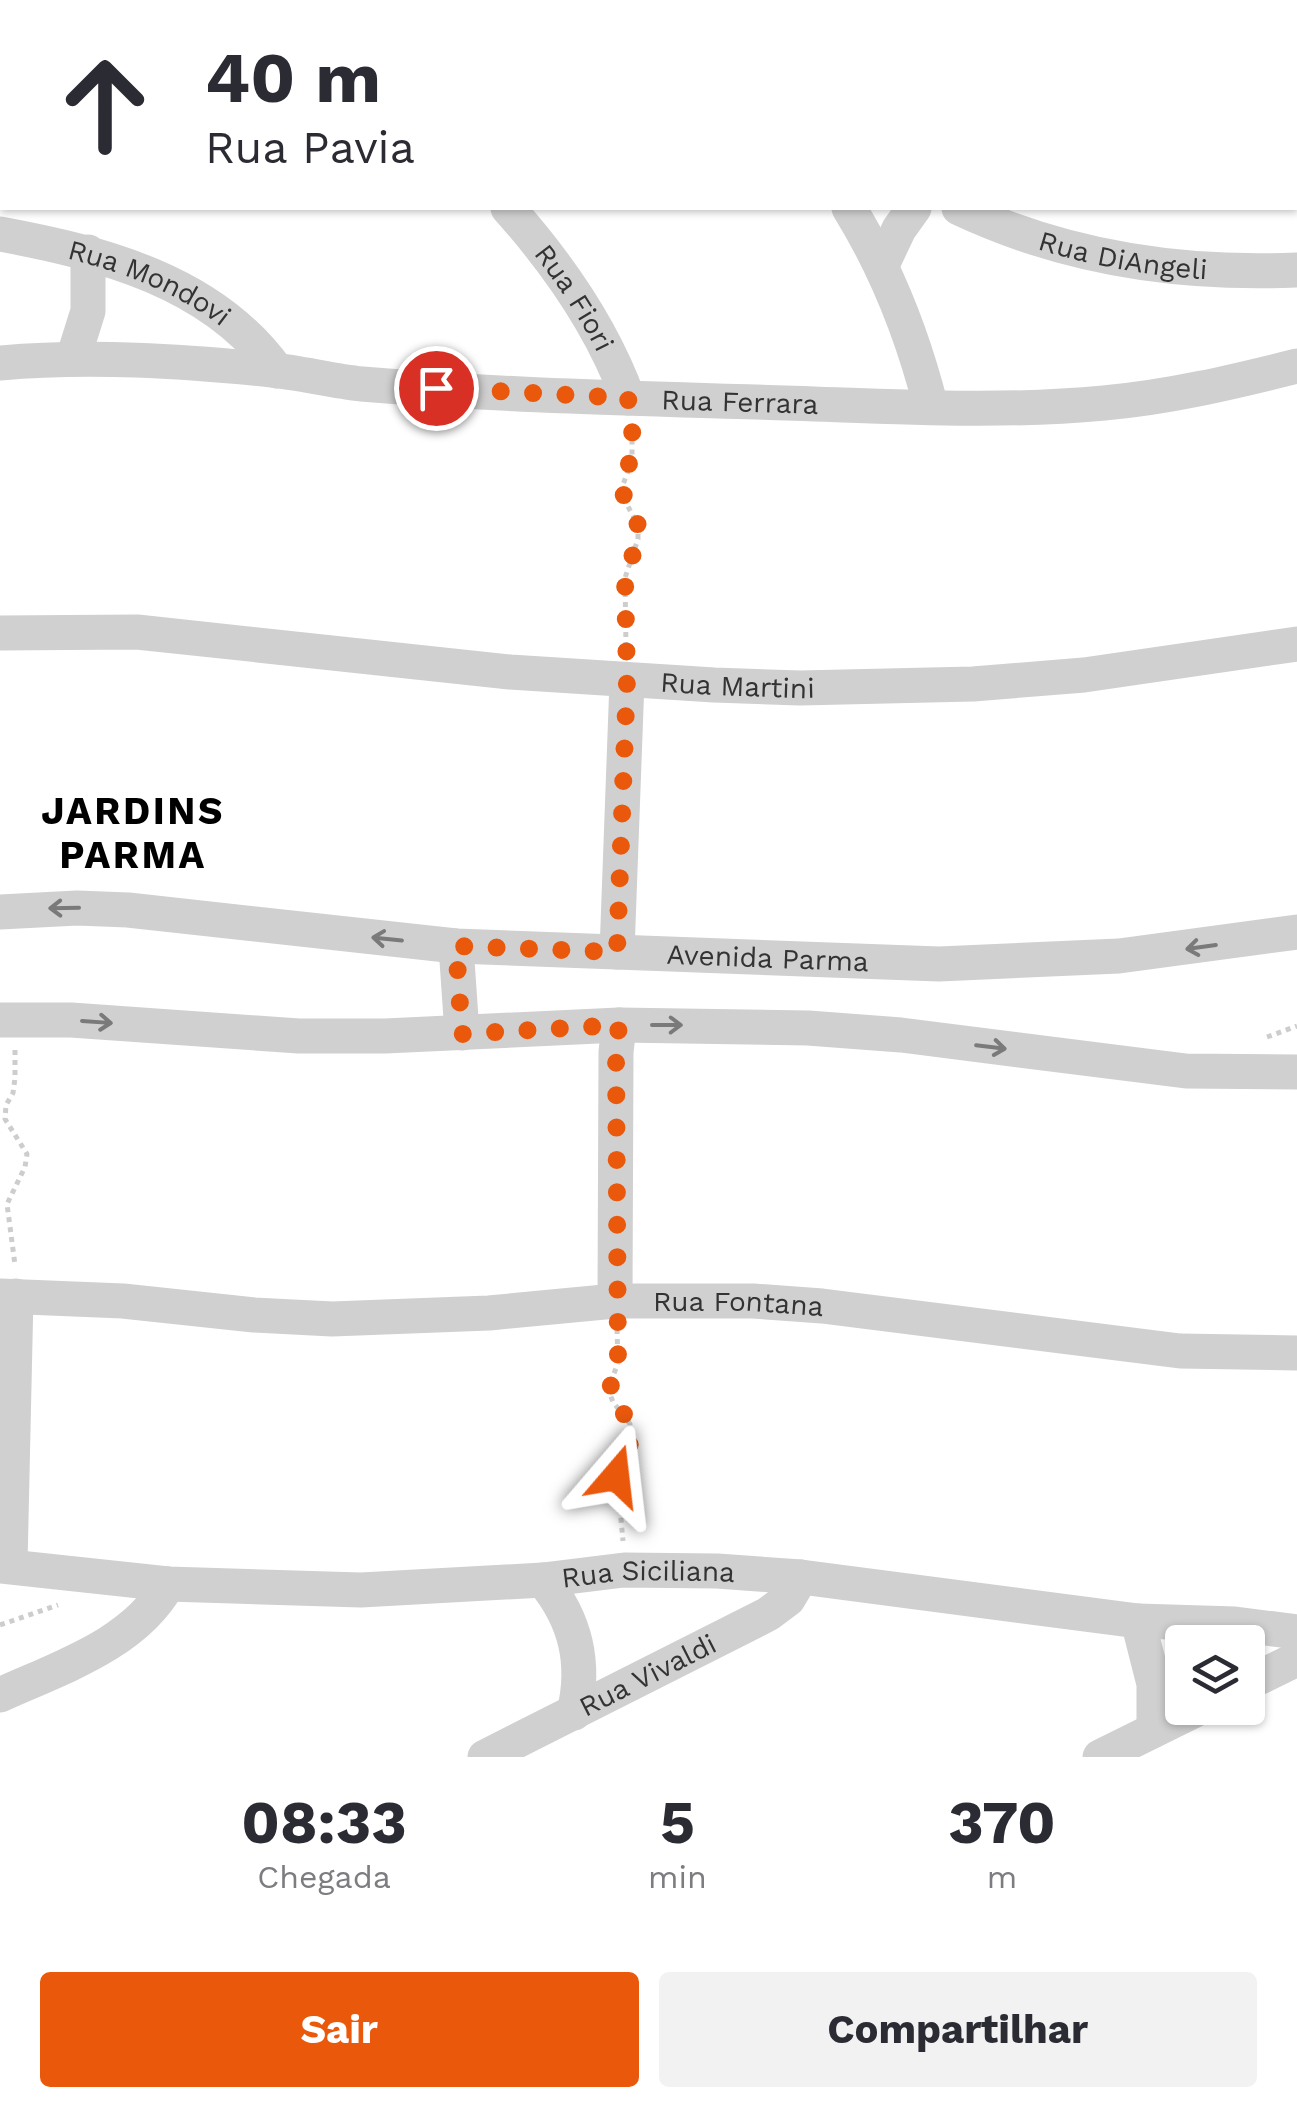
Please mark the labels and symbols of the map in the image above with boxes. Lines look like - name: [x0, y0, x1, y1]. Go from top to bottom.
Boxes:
- street label: Rua DiAngeli: [1035, 224, 1208, 286]
- street label: Rua Mondovi: [65, 233, 237, 333]
- street label: Rua Fiori: [528, 238, 621, 356]
- pin: [394, 346, 479, 431]
- street label: Rua Ferrara: [661, 383, 819, 421]
- street label: Rua Martini: [659, 666, 815, 705]
- district label: JARDINS PARMA: [41, 789, 225, 877]
- one-way arrow: [48, 899, 80, 918]
- one-way arrow: [372, 929, 404, 948]
- street label: Avenida Parma: [666, 938, 870, 978]
- one-way arrow: [1185, 938, 1217, 957]
- one-way arrow: [81, 1013, 113, 1032]
- one-way arrow: [650, 1015, 682, 1034]
- one-way arrow: [974, 1038, 1006, 1056]
- street label: Rua Fontana: [653, 1285, 825, 1323]
- position arrow: [564, 1424, 668, 1528]
- street label: Rua Siciliana: [560, 1554, 736, 1595]
- street label: Rua Vivaldi: [574, 1627, 721, 1724]

